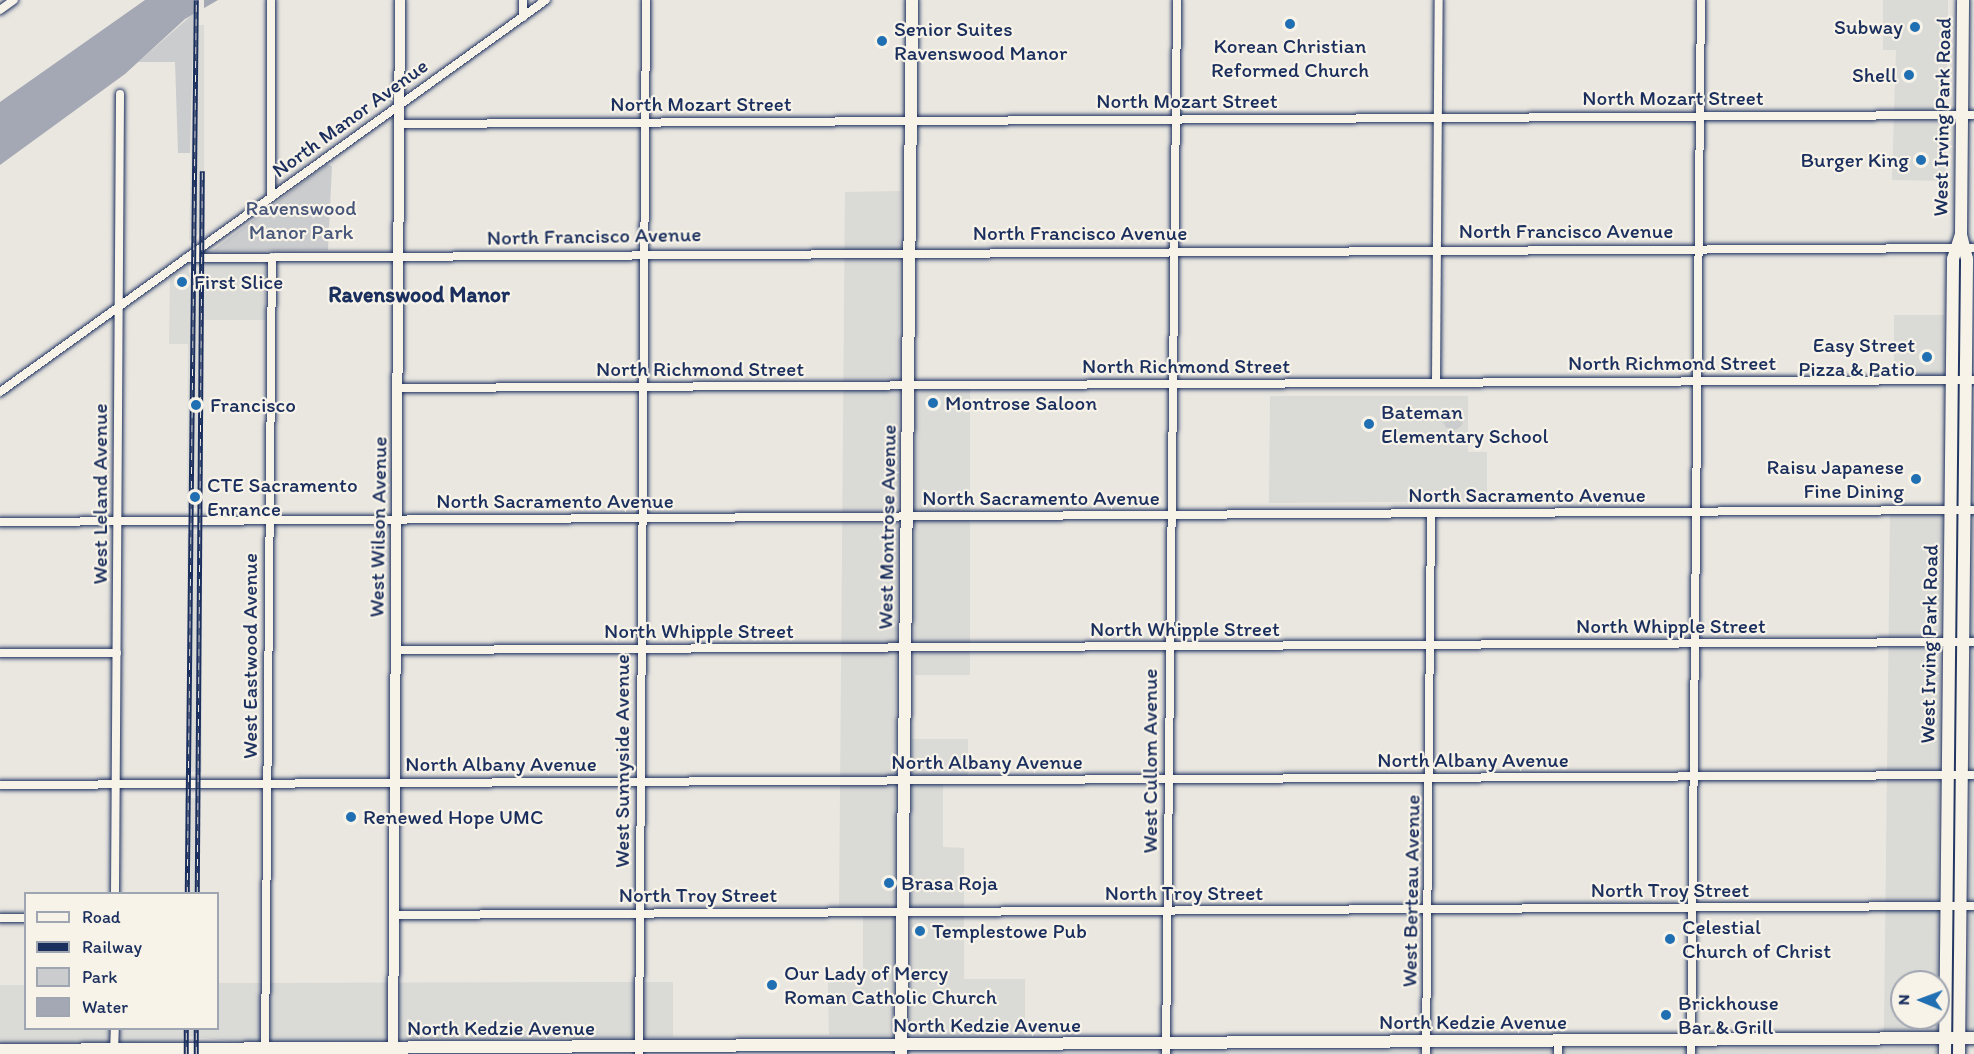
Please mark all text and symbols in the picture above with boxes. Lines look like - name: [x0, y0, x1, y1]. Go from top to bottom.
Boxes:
- place label: Subway: [1834, 14, 1903, 40]
- place label: Senior Suites Ravenswood Manor: [894, 16, 1067, 66]
- marker: Korean Christian Reformed Church: [1283, 17, 1297, 31]
- street label: West Irving Park Road: [1928, 17, 1956, 217]
- marker: Subway: [1908, 20, 1922, 34]
- place label: Korean Christian Reformed Church: [1211, 33, 1369, 83]
- marker: Senior Suites Ravenswood Manor: [875, 34, 889, 48]
- street label: North Manor Avenue: [268, 53, 432, 183]
- place label: Shell: [1852, 62, 1897, 88]
- marker: Shell: [1902, 68, 1916, 82]
- street label: North Mozart Street: [1583, 85, 1763, 111]
- street label: North Mozart Street: [1097, 88, 1277, 114]
- street label: North Mozart Street: [611, 91, 791, 117]
- place label: Burger King: [1800, 147, 1909, 173]
- marker: Burger King: [1914, 153, 1928, 167]
- park label: Ravenswood Manor Park: [246, 195, 356, 245]
- street label: North Francisco Avenue: [1459, 218, 1673, 244]
- street label: North Francisco Avenue: [973, 220, 1187, 246]
- street label: North Francisco Avenue: [487, 222, 701, 250]
- place label: First Slice: [194, 269, 283, 295]
- marker: First Slice: [175, 275, 189, 289]
- district label: Ravenswood Manor: [328, 282, 510, 308]
- place label: Easy Street Pizza & Patio: [1799, 332, 1915, 382]
- street label: North Richmond Street: [1568, 350, 1776, 376]
- marker: Easy Street Pizza & Patio: [1920, 350, 1934, 364]
- street label: North Richmond Street: [1082, 353, 1290, 379]
- street label: North Richmond Street: [596, 356, 804, 382]
- place label: Montrose Saloon: [945, 390, 1096, 416]
- place label: Francisco: [210, 392, 296, 418]
- marker: Francisco: [187, 396, 205, 414]
- marker: Montrose Saloon: [926, 396, 940, 410]
- place label: Bateman Elementary School: [1381, 399, 1548, 449]
- street label: West Leland Avenue: [87, 404, 113, 584]
- marker: Bateman Elementary School: [1362, 417, 1376, 431]
- street label: West Montrose Avenue: [873, 424, 901, 630]
- street label: West Wilson Avenue: [364, 436, 392, 618]
- place label: Raisu Japanese Fine Dining: [1766, 454, 1904, 504]
- place label: CTE Sacramento Enrance: [207, 472, 358, 522]
- marker: Raisu Japanese Fine Dining: [1909, 472, 1923, 486]
- street label: North Sacramento Avenue: [1409, 482, 1645, 508]
- street label: North Sacramento Avenue: [923, 485, 1159, 511]
- street label: North Sacramento Avenue: [437, 488, 673, 514]
- marker: CTE Sacramento Enrance: [188, 490, 202, 504]
- street label: West Irving Park Road: [1915, 544, 1943, 744]
- street label: West Eastwood Avenue: [237, 553, 263, 759]
- street label: North Whipple Street: [1576, 613, 1766, 639]
- street label: North Whipple Street: [1090, 616, 1280, 642]
- street label: North Whipple Street: [604, 618, 794, 644]
- street label: West Sunnyside Avenue: [609, 655, 635, 867]
- street label: West Cullom Avenue: [1137, 669, 1163, 853]
- street label: North Albany Avenue: [1378, 747, 1568, 773]
- street label: North Albany Avenue: [892, 749, 1082, 775]
- street label: North Albany Avenue: [406, 751, 596, 777]
- street label: West Berteau Avenue: [1397, 795, 1425, 987]
- place label: Renewed Hope UMC: [363, 804, 543, 830]
- marker: Renewed Hope UMC: [344, 810, 358, 824]
- place label: Brasa Roja: [901, 870, 997, 896]
- marker: Brasa Roja: [882, 876, 896, 890]
- street label: North Troy Street: [1592, 877, 1748, 903]
- street label: North Troy Street: [1106, 880, 1262, 906]
- street label: North Troy Street: [620, 882, 776, 908]
- legend: [24, 892, 219, 1030]
- text: Road: [82, 906, 121, 928]
- place label: Celestial Church of Christ: [1682, 914, 1831, 964]
- place label: Templestowe Pub: [932, 918, 1087, 944]
- marker: Templestowe Pub: [913, 924, 927, 938]
- marker: Celestial Church of Christ: [1663, 932, 1677, 946]
- text: Railway: [82, 936, 142, 958]
- place label: Our Lady of Mercy Roman Catholic Church: [784, 960, 996, 1010]
- text: Park: [82, 966, 117, 988]
- north arrow: [1890, 970, 1950, 1030]
- marker: Our Lady of Mercy Roman Catholic Church: [765, 978, 779, 992]
- place label: Brickhouse Bar & Grill: [1678, 990, 1779, 1040]
- text: N: [1894, 994, 1913, 1005]
- text: Water: [82, 996, 128, 1018]
- marker: Brickhouse Bar & Grill: [1659, 1008, 1673, 1022]
- street label: North Kedzie Avenue: [1379, 1009, 1567, 1035]
- street label: North Kedzie Avenue: [893, 1012, 1081, 1038]
- street label: North Kedzie Avenue: [407, 1015, 595, 1041]

